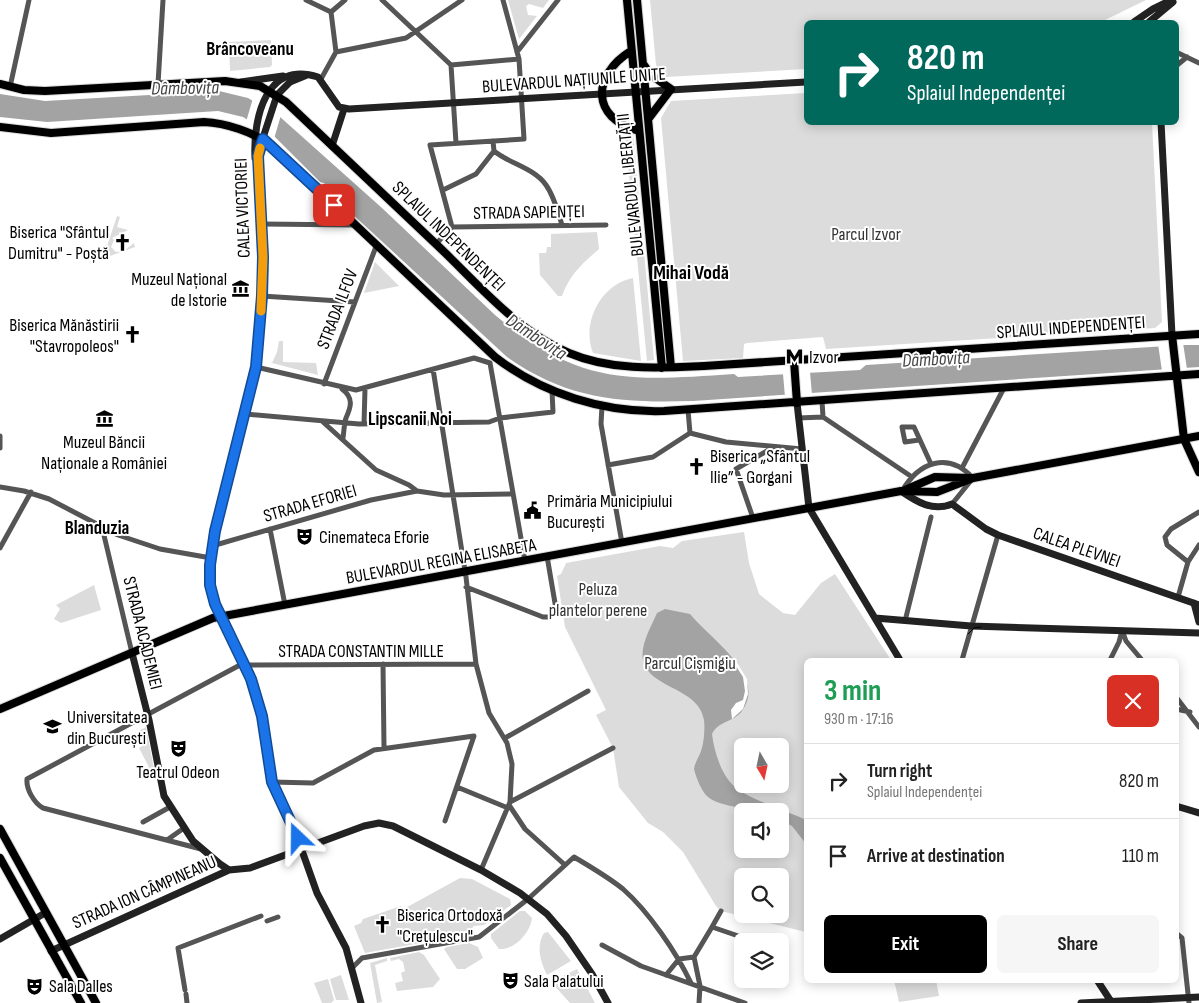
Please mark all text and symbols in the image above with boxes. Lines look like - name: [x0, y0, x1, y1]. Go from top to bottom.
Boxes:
- text: 820 m: [907, 37, 984, 80]
- district label: Brâncoveanu: [206, 38, 294, 61]
- icon: right: [824, 40, 889, 105]
- street label: BULEVARDUL NAȚIUNILE UNITE: [481, 64, 667, 97]
- water label: Dâmbovița: [151, 76, 220, 101]
- text: Splaiul Independenței: [907, 80, 1065, 107]
- street label: BULEVARDUL LIBERTĂȚII: [613, 112, 648, 258]
- street label: CALEA VICTORIEI: [230, 158, 255, 258]
- street label: SPLAIUL INDEPENDENȚEI: [388, 177, 510, 296]
- pin: [313, 184, 355, 226]
- icon: arrive: [320, 191, 348, 219]
- street label: STRADA SAPIENȚEI: [473, 201, 585, 224]
- place label: Biserica "Sfântul Dumitru" - Poștă: [8, 222, 109, 264]
- park label: Parcul Izvor: [831, 224, 901, 245]
- church icon: Biserica "Sfântul Dumitru" - Poștă: [113, 232, 133, 252]
- district label: Mihai Vodă: [653, 261, 729, 285]
- street label: STRADA ILFOV: [313, 266, 362, 352]
- place label: Muzeul Național de Istorie: [131, 269, 227, 311]
- museum icon: Muzeul Național de Istorie: [231, 279, 251, 299]
- water label: Dâmbovița: [501, 309, 571, 366]
- street label: SPLAIUL INDEPENDENȚEI: [996, 312, 1146, 343]
- place label: Biserica Mănăstirii "Stavropoleos": [9, 315, 119, 357]
- church icon: Biserica Mănăstirii "Stavropoleos": [123, 325, 143, 345]
- water label: Dâmbovița: [902, 346, 971, 373]
- metro station icon: Izvor: [785, 347, 805, 367]
- place label: Izvor: [809, 347, 839, 368]
- district label: Lipscanii Noi: [368, 408, 452, 431]
- museum icon: Muzeul Băncii Naționale a României: [94, 409, 114, 429]
- place label: Muzeul Băncii Naționale a României: [41, 432, 167, 474]
- place label: Biserica „Sfântul Ilie” - Gorgani: [710, 446, 810, 488]
- church icon: Biserica „Sfântul Ilie” - Gorgani: [686, 456, 706, 476]
- street label: STRADA EFORIEI: [261, 480, 359, 527]
- place label: Primăria Municipiului București: [547, 491, 672, 533]
- public building icon: Primăria Municipiului București: [523, 501, 543, 521]
- district label: Blanduzia: [65, 517, 129, 540]
- street label: CALEA PLEVNEI: [1030, 523, 1123, 572]
- theatre icon: Cinemateca Eforie: [295, 527, 315, 547]
- place label: Cinemateca Eforie: [319, 527, 429, 548]
- street label: BULEVARDUL REGINA ELISABETA: [344, 534, 538, 589]
- street label: STRADA ACADEMIEI: [118, 574, 167, 692]
- park label: Peluza plantelor perene: [549, 579, 647, 621]
- street label: STRADA CONSTANTIN MILLE: [278, 641, 444, 662]
- park label: Parcul Cișmigiu: [644, 653, 736, 674]
- text: 3 min: [824, 673, 881, 709]
- button: close: [1107, 675, 1159, 727]
- place label: Universitatea din București: [67, 707, 148, 749]
- text: 930 m · 17:16: [824, 710, 894, 729]
- school or university icon: Universitatea din București: [43, 717, 63, 737]
- north arrow: [734, 738, 789, 792]
- map controls: [734, 738, 789, 988]
- theatre icon: Teatrul Odeon: [168, 739, 188, 759]
- text: Turn right: [867, 760, 932, 783]
- place label: Teatrul Odeon: [136, 762, 220, 783]
- icon: right: [824, 767, 852, 795]
- text: 820 m: [1119, 770, 1159, 793]
- text: Splaiul Independenței: [867, 783, 982, 802]
- button: sound: [734, 803, 789, 858]
- position arrow: [271, 811, 323, 863]
- icon: arrive: [824, 842, 852, 870]
- text: Arrive at destination: [867, 845, 1005, 868]
- text: 110 m: [1122, 845, 1159, 868]
- street label: STRADA ION CÂMPINEANU: [69, 851, 219, 934]
- button: search: [734, 868, 789, 923]
- place label: Biserica Ortodoxă "Crețulescu": [397, 905, 503, 947]
- church icon: Biserica Ortodoxă "Crețulescu": [373, 915, 393, 935]
- button: Exit: [824, 915, 987, 973]
- button: Share: [997, 915, 1159, 973]
- button: layers: [734, 933, 789, 988]
- theatre icon: Sala Palatului: [500, 971, 520, 991]
- place label: Sala Palatului: [524, 971, 604, 992]
- theatre icon: Sala Dalles: [25, 976, 45, 996]
- place label: Sala Dalles: [49, 976, 113, 997]

